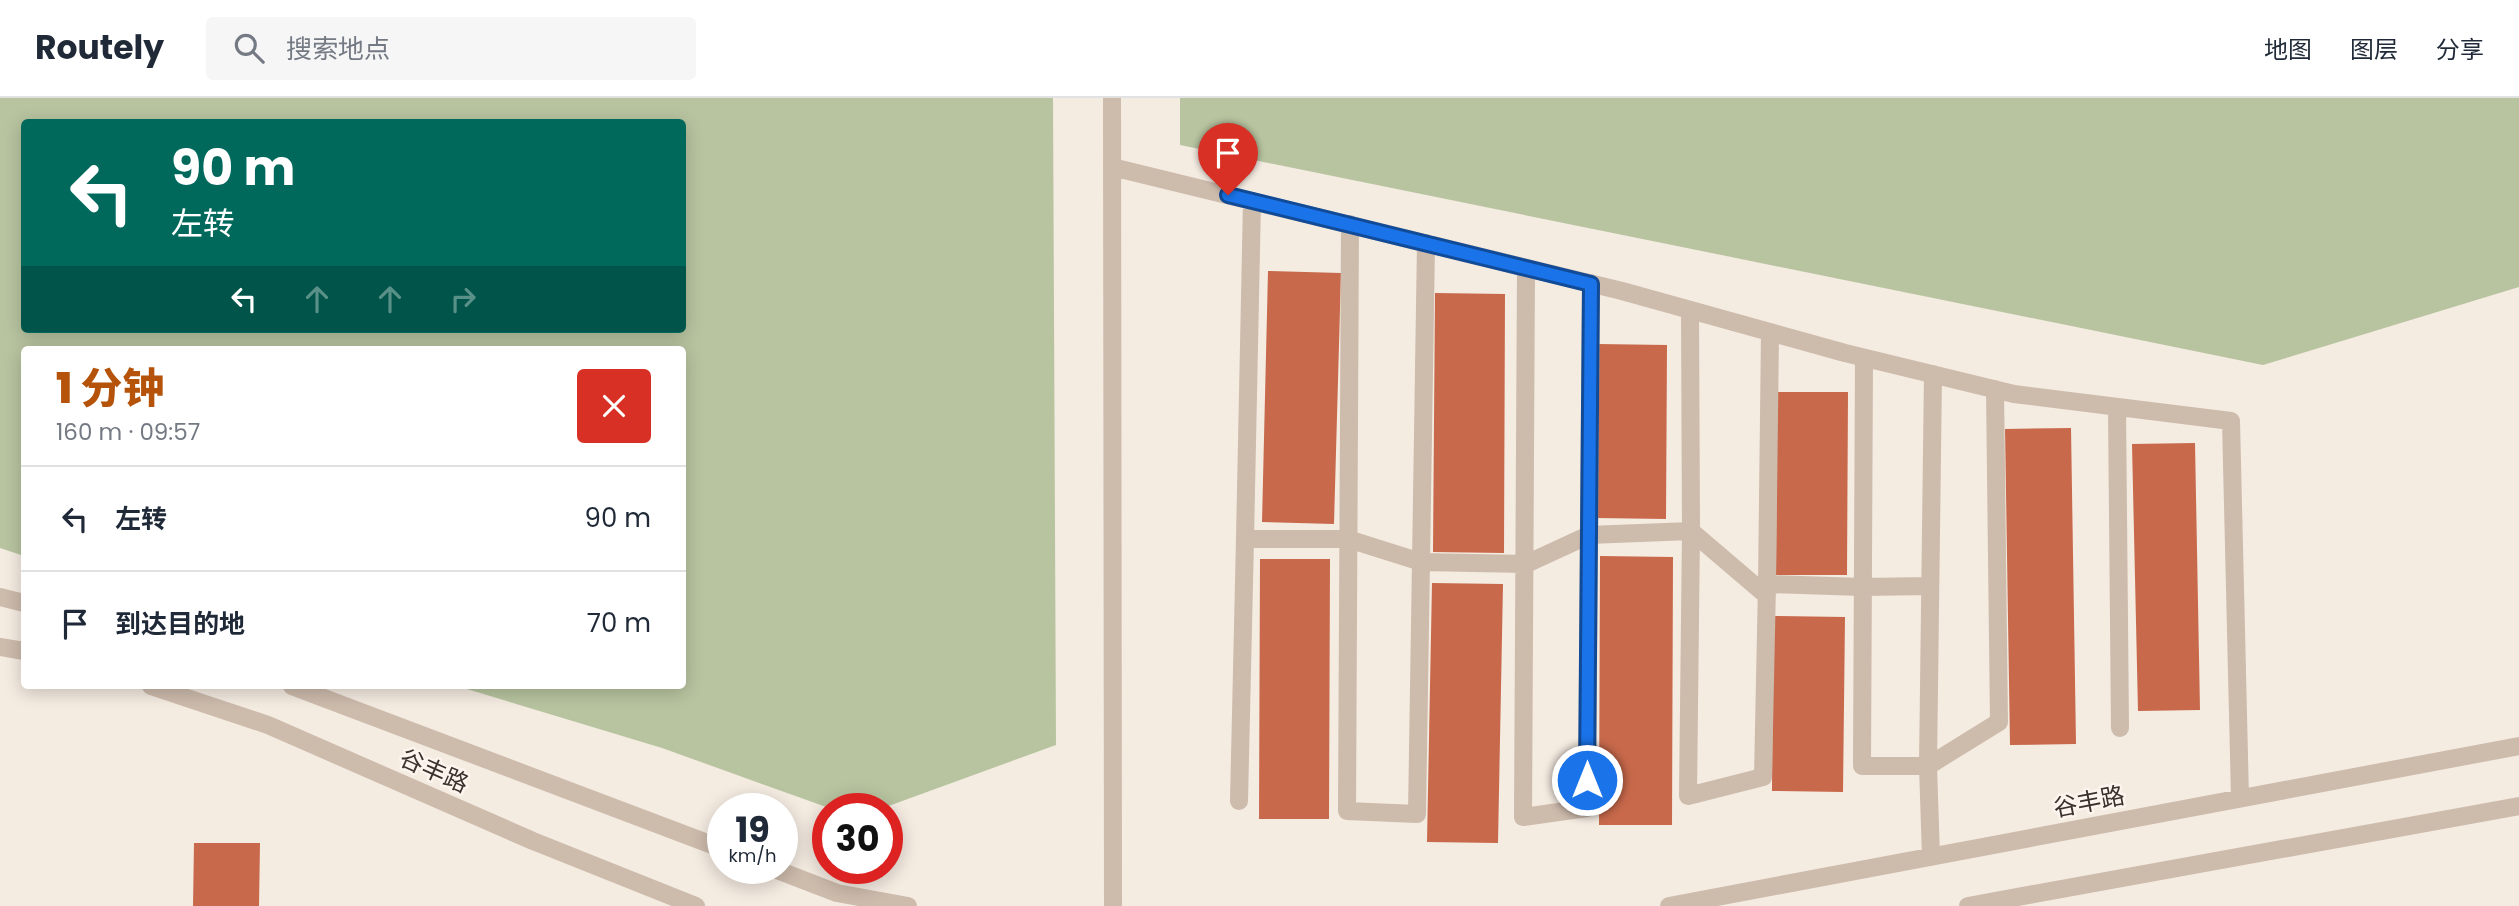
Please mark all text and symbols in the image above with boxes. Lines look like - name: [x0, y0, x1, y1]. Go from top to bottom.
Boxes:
- search box: [206, 17, 696, 80]
- text: Routely: [35, 24, 164, 71]
- icon: search: [230, 29, 268, 67]
- text: 搜索地点: [286, 31, 390, 67]
- text: 地图: [2264, 33, 2312, 66]
- text: 图层: [2350, 33, 2398, 66]
- text: 分享: [2436, 33, 2484, 66]
- pin: [1198, 123, 1258, 195]
- text: 90 m: [171, 134, 295, 202]
- icon: arrive: [1209, 134, 1247, 172]
- icon: left: [56, 147, 147, 238]
- text: 左转: [171, 201, 235, 246]
- icon: left: [225, 280, 263, 318]
- icon: ahead: [298, 280, 336, 318]
- icon: ahead: [371, 280, 409, 318]
- icon: right: [444, 280, 482, 318]
- text: 1 分钟: [56, 359, 164, 418]
- button: close: [577, 369, 651, 443]
- text: 160 m · 09:57: [56, 416, 200, 448]
- icon: left: [56, 500, 94, 538]
- text: 90 m: [585, 500, 651, 536]
- text: 左转: [115, 501, 167, 537]
- icon: arrive: [56, 605, 94, 643]
- text: 70 m: [587, 605, 651, 641]
- text: 到达目的地: [115, 606, 245, 642]
- street label: 谷丰路: [395, 741, 474, 800]
- position arrow: [1550, 743, 1624, 817]
- street label: 谷丰路: [2050, 778, 2127, 825]
- speed limit sign: 30: [812, 793, 903, 884]
- text: 19: [735, 805, 770, 854]
- text: km/h: [729, 843, 776, 868]

